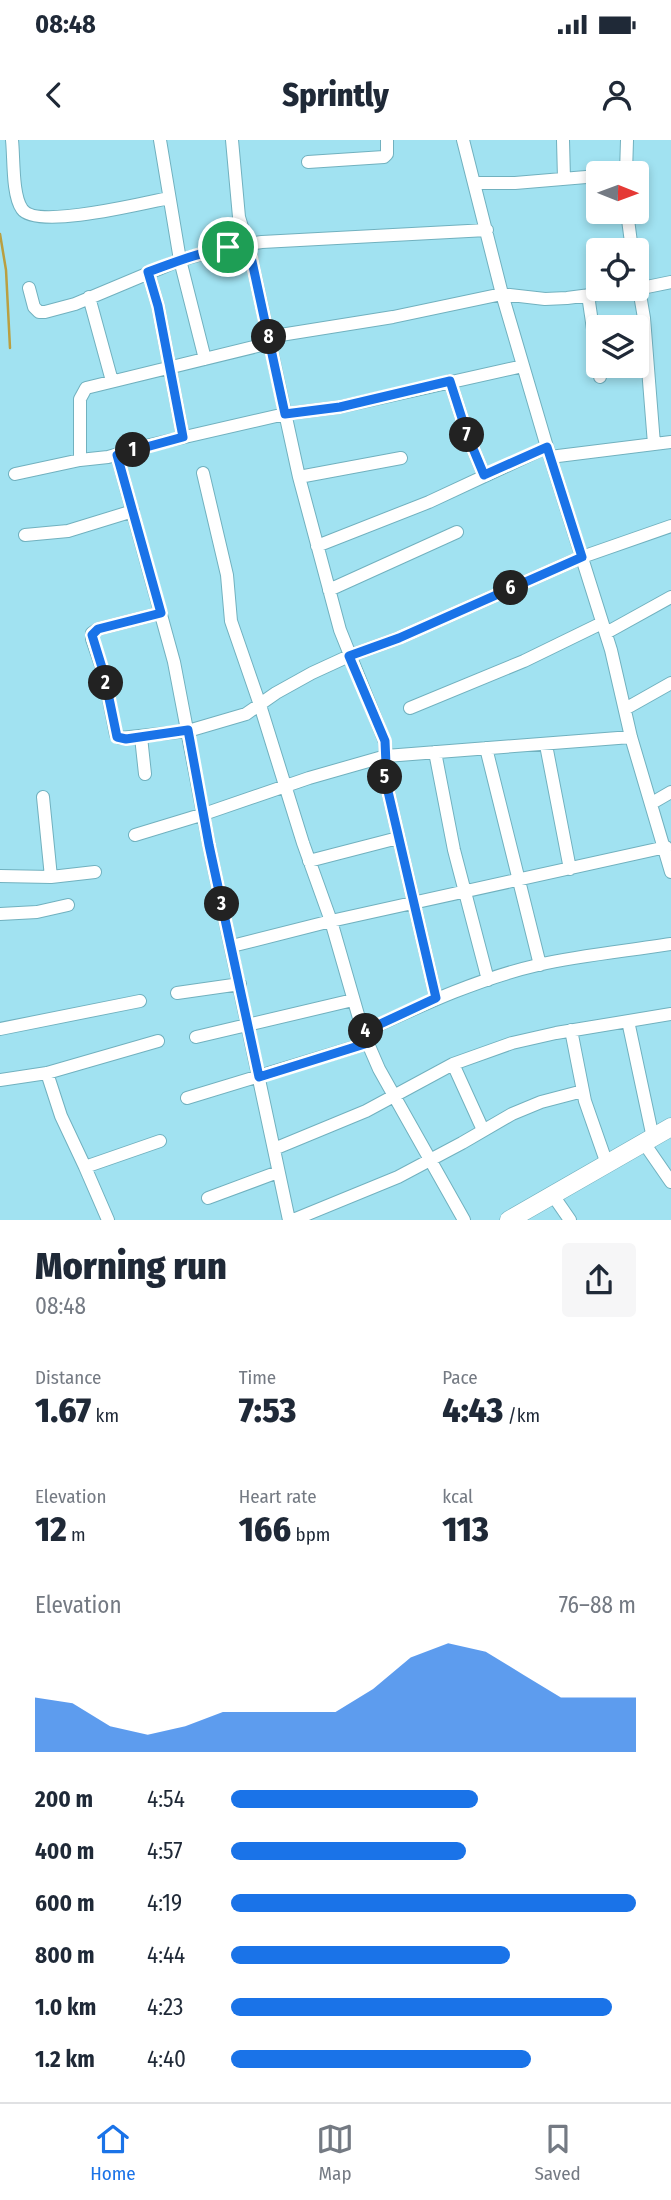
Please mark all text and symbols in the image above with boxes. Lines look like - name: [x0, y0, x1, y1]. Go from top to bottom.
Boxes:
- text: 08:48: [35, 9, 96, 40]
- icon: back: [35, 76, 73, 114]
- text: Sprintly: [282, 76, 389, 114]
- icon: person: [598, 76, 636, 114]
- north arrow: [586, 161, 649, 224]
- map controls: [586, 161, 649, 378]
- pin: [198, 217, 258, 277]
- icon: arrive: [209, 228, 247, 266]
- button: locate: [586, 238, 649, 301]
- button: layers: [586, 315, 649, 378]
- pin: 8: [252, 320, 286, 354]
- text: 8: [263, 325, 274, 348]
- pin: 7: [449, 418, 484, 452]
- text: 7: [462, 423, 471, 446]
- pin: 1: [116, 432, 150, 468]
- text: 1: [128, 438, 137, 461]
- pin: 6: [494, 570, 528, 606]
- text: 6: [506, 576, 515, 599]
- pin: 2: [88, 666, 124, 700]
- text: 2: [101, 671, 110, 694]
- pin: 5: [368, 760, 402, 794]
- text: 5: [380, 765, 389, 788]
- pin: 3: [204, 886, 240, 922]
- text: 3: [217, 892, 226, 915]
- pin: 4: [348, 1014, 384, 1048]
- text: 4: [361, 1019, 370, 1042]
- text: Morning run: [35, 1243, 227, 1289]
- button: share: [562, 1243, 636, 1317]
- text: 08:48: [35, 1292, 86, 1320]
- text: Distance: [35, 1366, 102, 1389]
- text: Time: [239, 1366, 276, 1389]
- text: Pace: [442, 1366, 478, 1389]
- text: 1.67: [35, 1389, 91, 1431]
- text: 7:53: [239, 1389, 296, 1431]
- text: 4:43: [442, 1389, 503, 1431]
- text: km: [91, 1404, 119, 1427]
- text: /km: [503, 1404, 540, 1427]
- text: Elevation: [35, 1485, 107, 1508]
- text: Heart rate: [239, 1485, 317, 1508]
- text: kcal: [442, 1485, 473, 1508]
- text: 12: [35, 1508, 67, 1550]
- text: 166: [239, 1508, 291, 1550]
- text: 113: [442, 1508, 489, 1550]
- text: m: [67, 1523, 86, 1546]
- text: bpm: [291, 1523, 330, 1546]
- text: Elevation: [35, 1591, 122, 1619]
- text: 76–88 m: [559, 1591, 636, 1619]
- text: 200 m: [35, 1785, 93, 1813]
- text: 4:54: [147, 1785, 185, 1813]
- text: 400 m: [35, 1837, 94, 1865]
- text: 4:57: [147, 1837, 183, 1865]
- text: 600 m: [35, 1889, 94, 1917]
- text: 4:19: [147, 1889, 182, 1917]
- text: 800 m: [35, 1941, 95, 1969]
- text: 4:44: [147, 1941, 185, 1969]
- text: 1.0 km: [35, 1993, 96, 2021]
- text: 4:23: [147, 1993, 183, 2021]
- text: 1.2 km: [35, 2045, 95, 2073]
- text: 4:40: [147, 2045, 186, 2073]
- tab: Home: [90, 2120, 136, 2185]
- tab: Map: [316, 2120, 354, 2185]
- tab: Saved: [534, 2120, 581, 2185]

